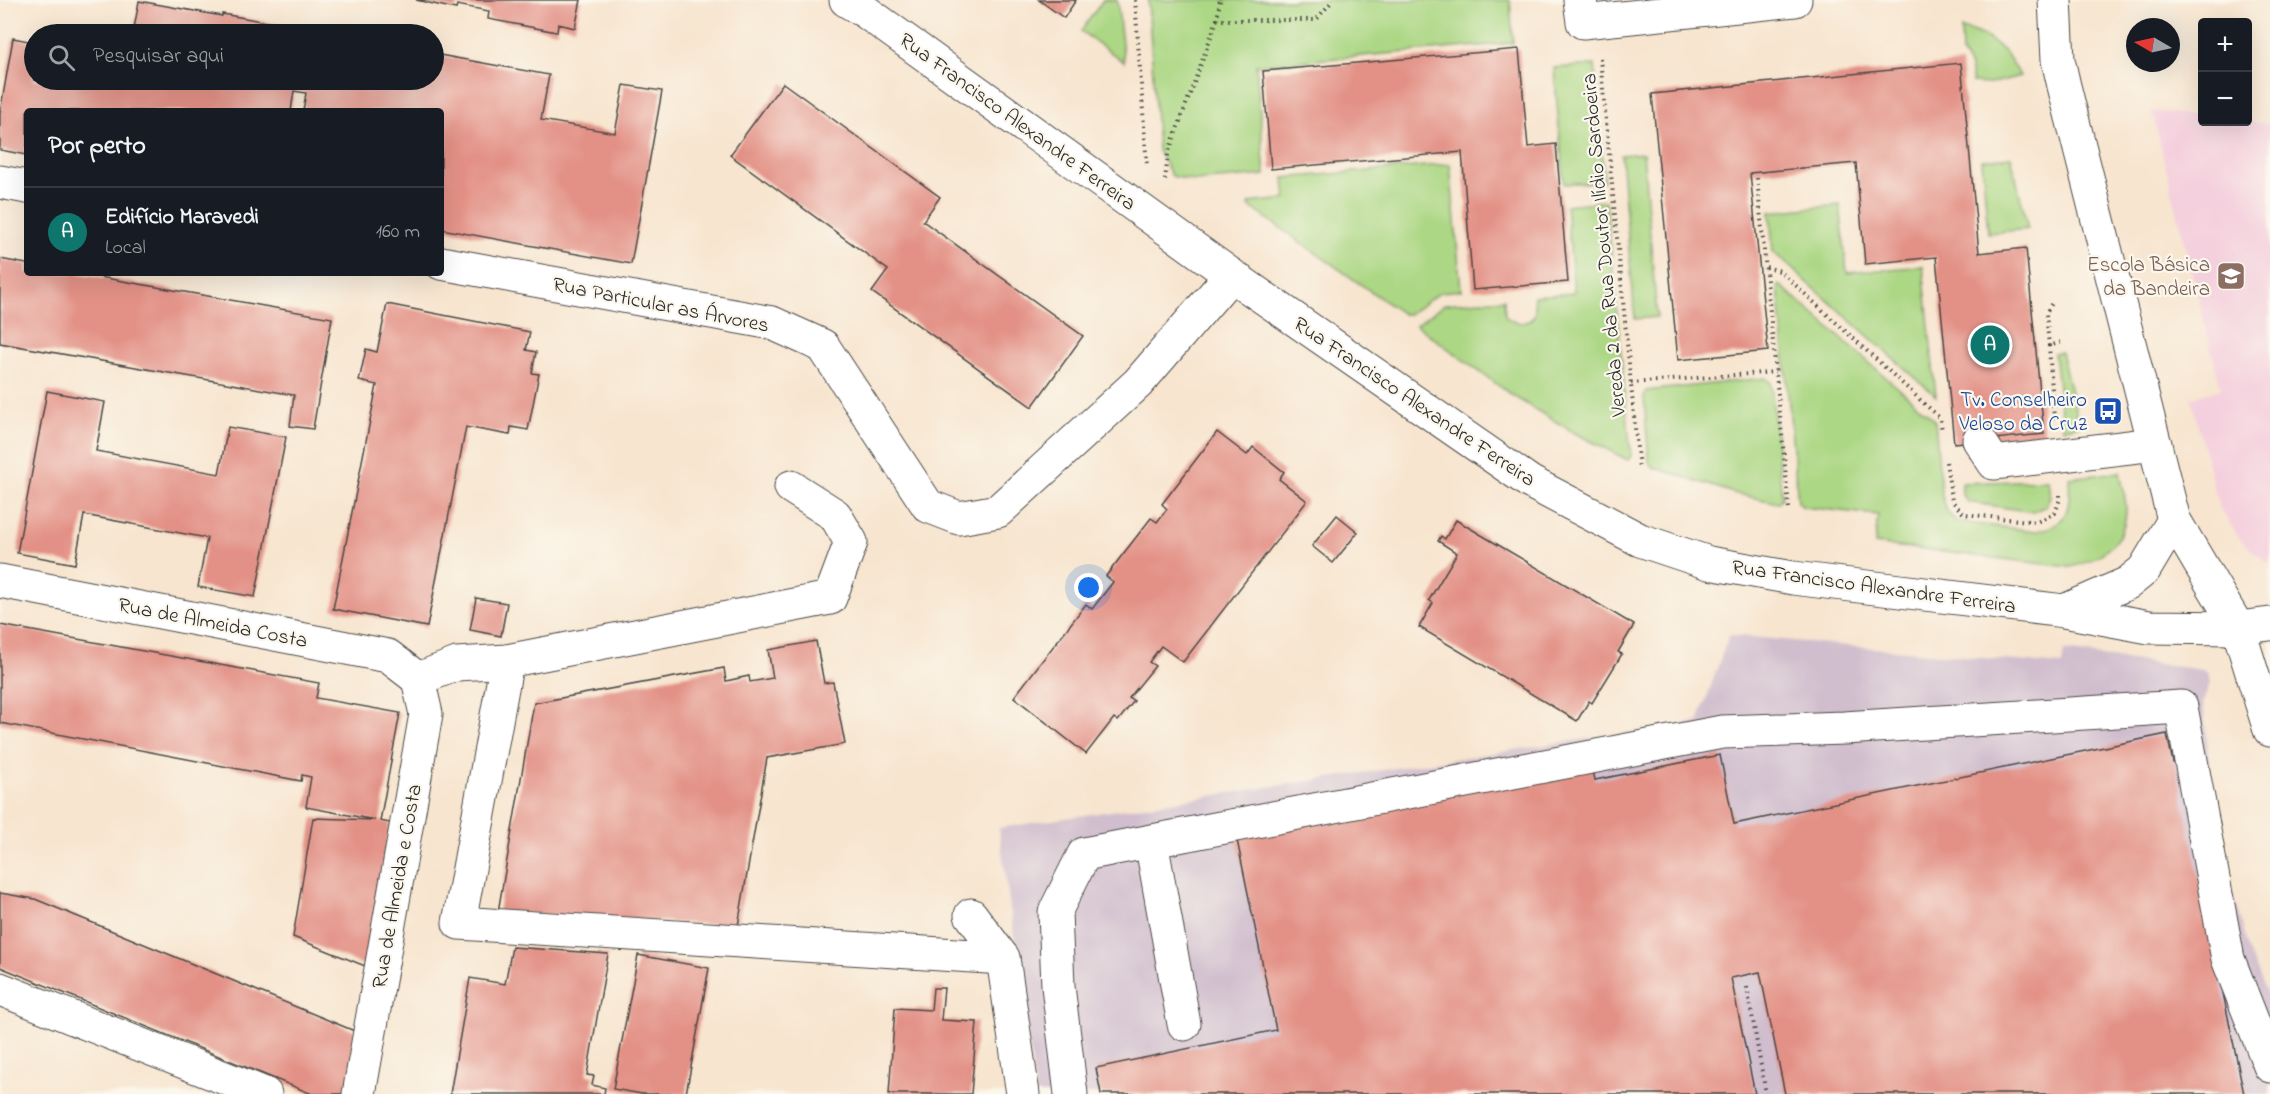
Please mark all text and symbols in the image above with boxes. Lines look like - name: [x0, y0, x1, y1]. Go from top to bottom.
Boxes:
- north arrow: [2126, 18, 2180, 72]
- map controls: [2198, 18, 2252, 126]
- button: +: [2198, 18, 2252, 72]
- search box: [24, 24, 444, 90]
- street label: Rua Francisco Alexandre Ferreira: [892, 26, 1142, 219]
- icon: search: [45, 41, 78, 74]
- text: Pesquisar aqui: [93, 41, 224, 73]
- street label: Vereda 2 da Rua Doutor Ilídio Sardoeira: [1575, 72, 1635, 419]
- button: −: [2198, 72, 2252, 126]
- text: Por perto: [48, 128, 146, 166]
- text: Edifício Maravedi: [105, 202, 259, 234]
- text: A: [61, 218, 74, 247]
- text: 160 m: [376, 218, 420, 247]
- text: Local: [105, 234, 146, 263]
- place label: Escola Básica da Bandeira: [2087, 251, 2210, 305]
- school or university icon: Escola Básica da Bandeira: [2215, 260, 2247, 292]
- street label: Rua Particular as Árvores: [550, 269, 772, 342]
- street label: Rua Francisco Alexandre Ferreira: [1287, 310, 1541, 495]
- pin: A: [1970, 322, 2010, 368]
- place label: Tv. Conselheiro Veloso da Cruz: [1958, 386, 2087, 440]
- bus stop icon: Tv. Conselheiro Veloso da Cruz: [2092, 395, 2124, 427]
- street label: Rua Francisco Alexandre Ferreira: [1730, 553, 2018, 623]
- your location: [1074, 573, 1103, 602]
- street label: Rua de Almeida Costa: [115, 591, 310, 657]
- street label: Rua de Almeida e Costa: [365, 782, 431, 991]

